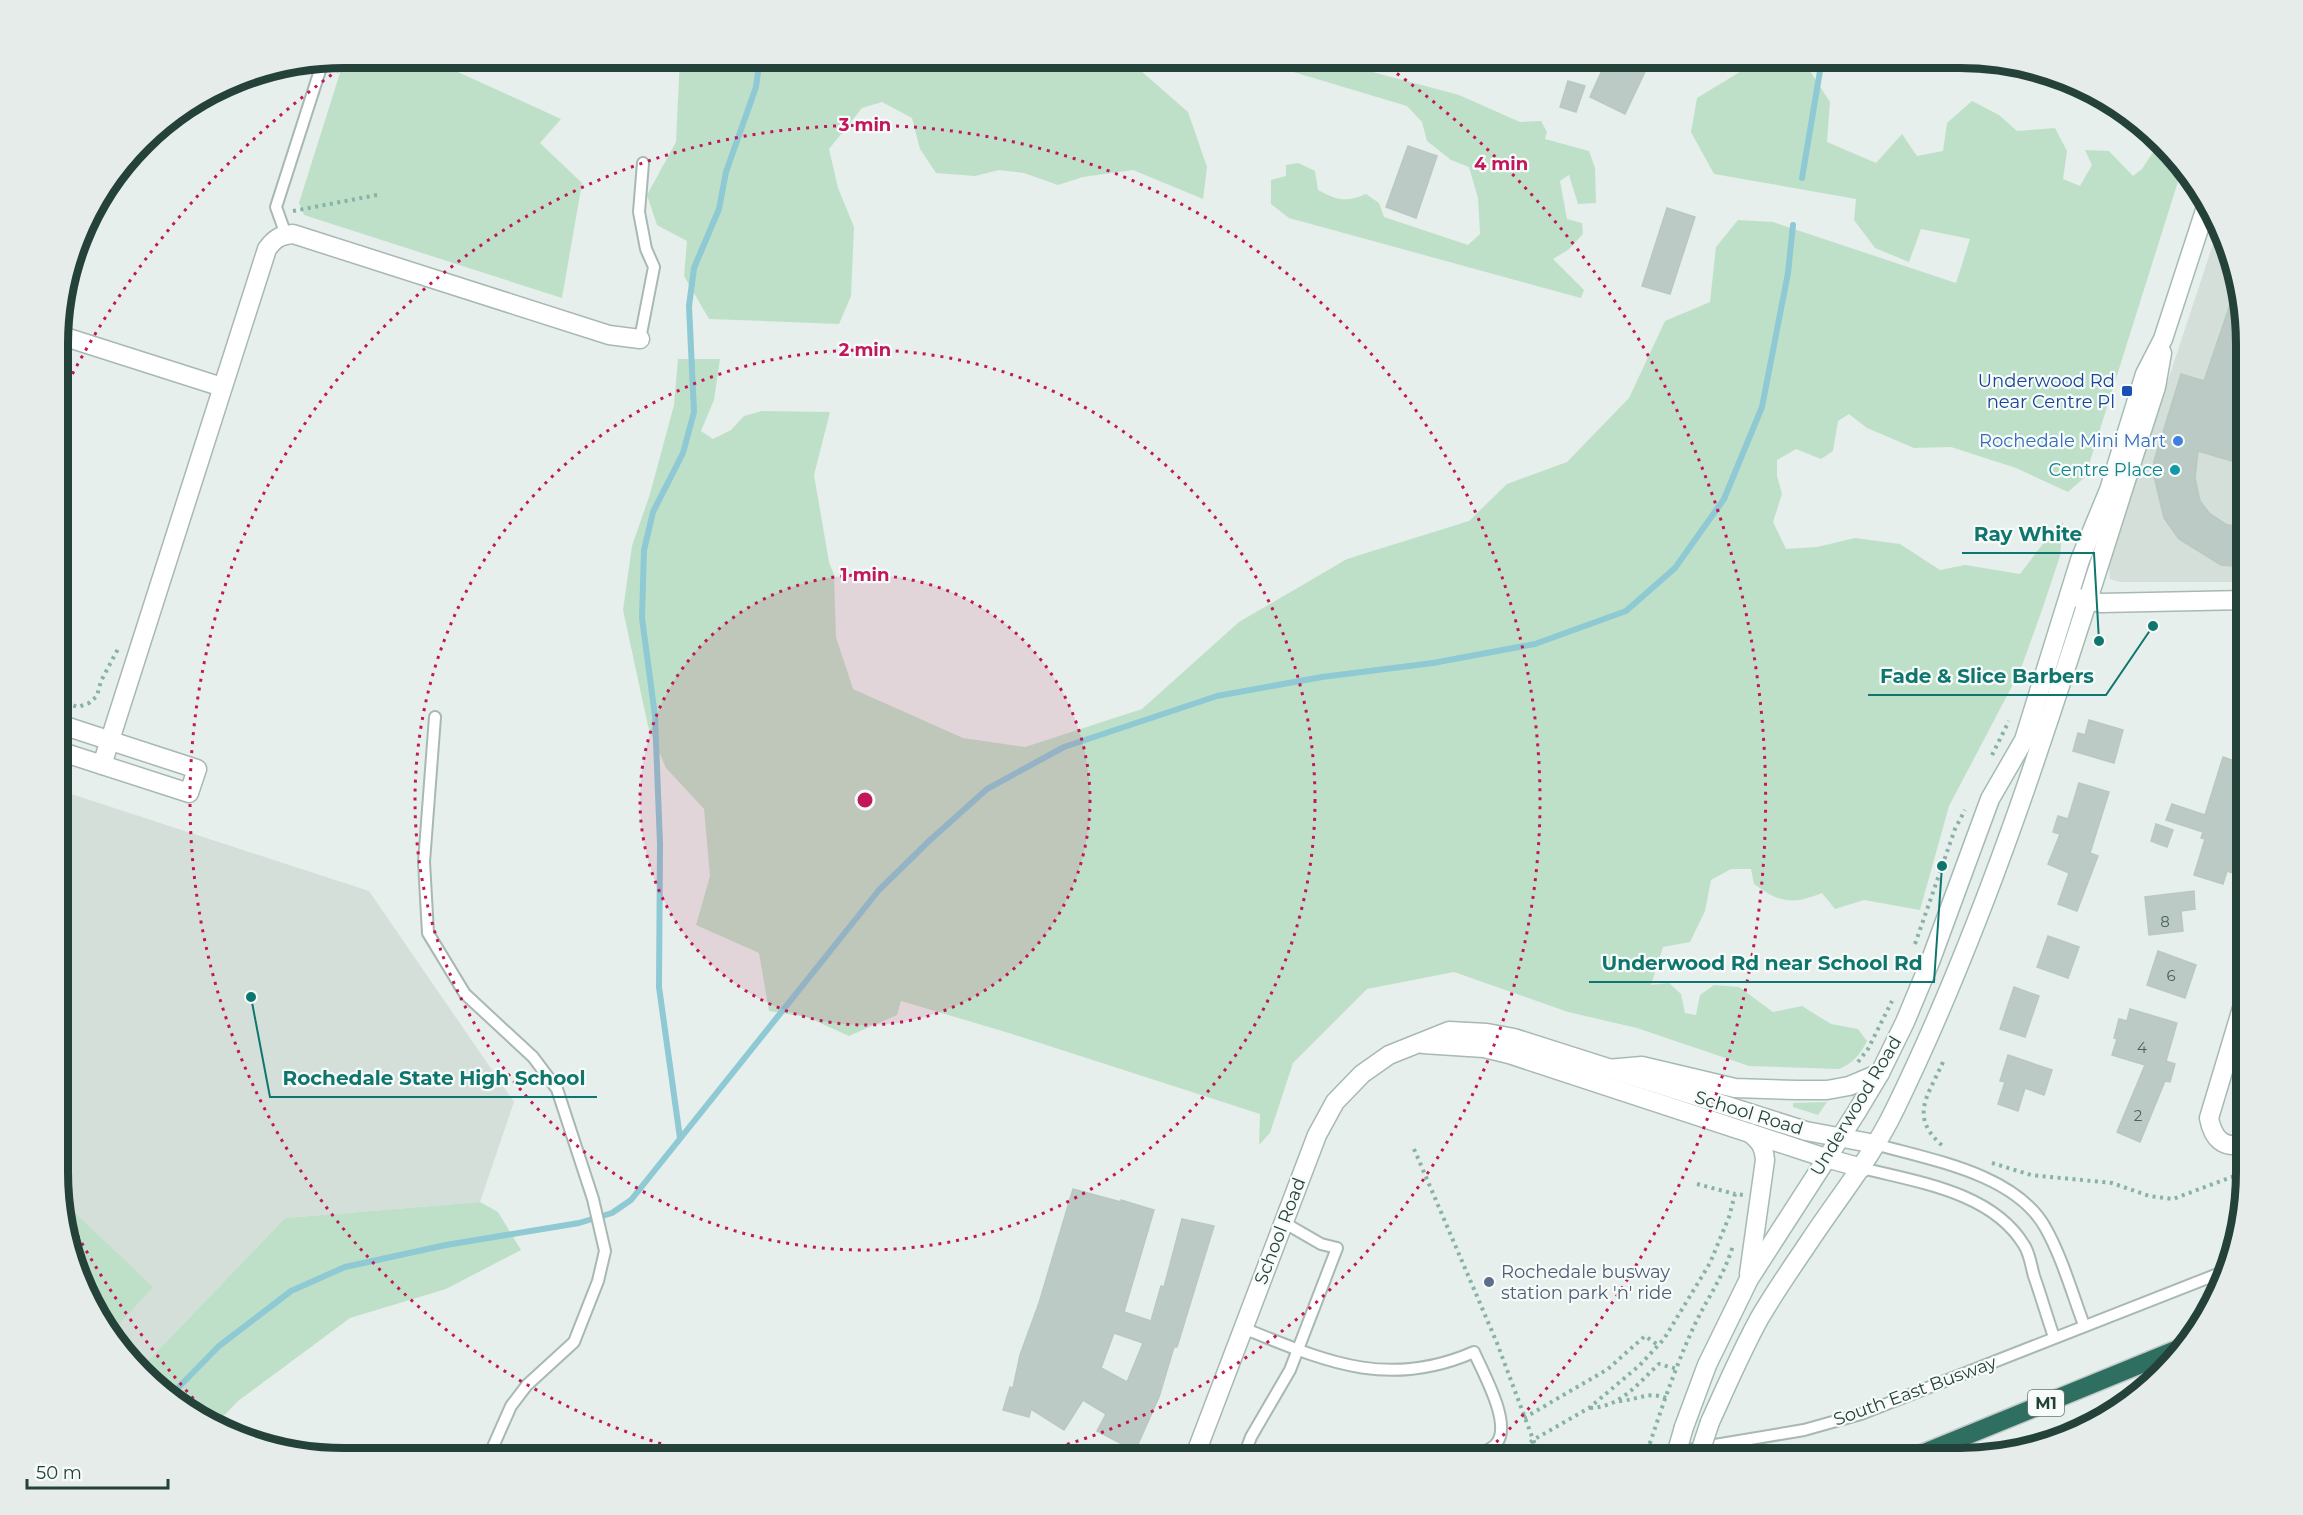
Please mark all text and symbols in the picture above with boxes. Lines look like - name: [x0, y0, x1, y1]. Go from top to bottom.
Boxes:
- text: 3 min: [838, 114, 891, 136]
- text: 4 min: [1474, 153, 1528, 175]
- text: 2 min: [839, 339, 891, 361]
- place label: Underwood Rd near Centre Pl: [1978, 370, 2115, 413]
- marker: Underwood Rd near Centre Pl: [2120, 384, 2134, 398]
- place label: Rochedale Mini Mart: [1979, 430, 2166, 452]
- marker: Rochedale Mini Mart: [2171, 434, 2185, 448]
- place label: Centre Place: [2048, 459, 2163, 481]
- marker: Centre Place: [2168, 463, 2182, 477]
- callout: Ray White: [1962, 515, 2094, 553]
- text: Ray White: [1974, 522, 2082, 546]
- text: 1 min: [841, 564, 889, 586]
- callout: Fade & Slice Barbers: [1868, 657, 2106, 695]
- text: Fade & Slice Barbers: [1880, 664, 2094, 688]
- centre of rings: [855, 790, 875, 810]
- house number: 8: [2160, 912, 2170, 931]
- callout: Underwood Rd near School Rd: [1589, 944, 1934, 982]
- text: Underwood Rd near School Rd: [1601, 951, 1923, 975]
- house number: 6: [2166, 966, 2176, 985]
- street label: Underwood Road: [1806, 1032, 1906, 1180]
- house number: 4: [2137, 1038, 2147, 1057]
- callout: Rochedale State High School: [270, 1059, 597, 1097]
- text: Rochedale State High School: [283, 1066, 585, 1090]
- street label: School Road: [1692, 1086, 1806, 1140]
- house number: 2: [2134, 1106, 2142, 1125]
- street label: School Road: [1250, 1175, 1310, 1287]
- place label: Rochedale busway station park 'n' ride: [1501, 1261, 1672, 1304]
- marker: Rochedale busway station park 'n' ride: [1482, 1275, 1496, 1289]
- street label: South East Busway: [1831, 1351, 2000, 1431]
- road number: M1: [2028, 1390, 2064, 1416]
- scale bar: [27, 1452, 168, 1490]
- text: 50 m: [36, 1462, 82, 1484]

